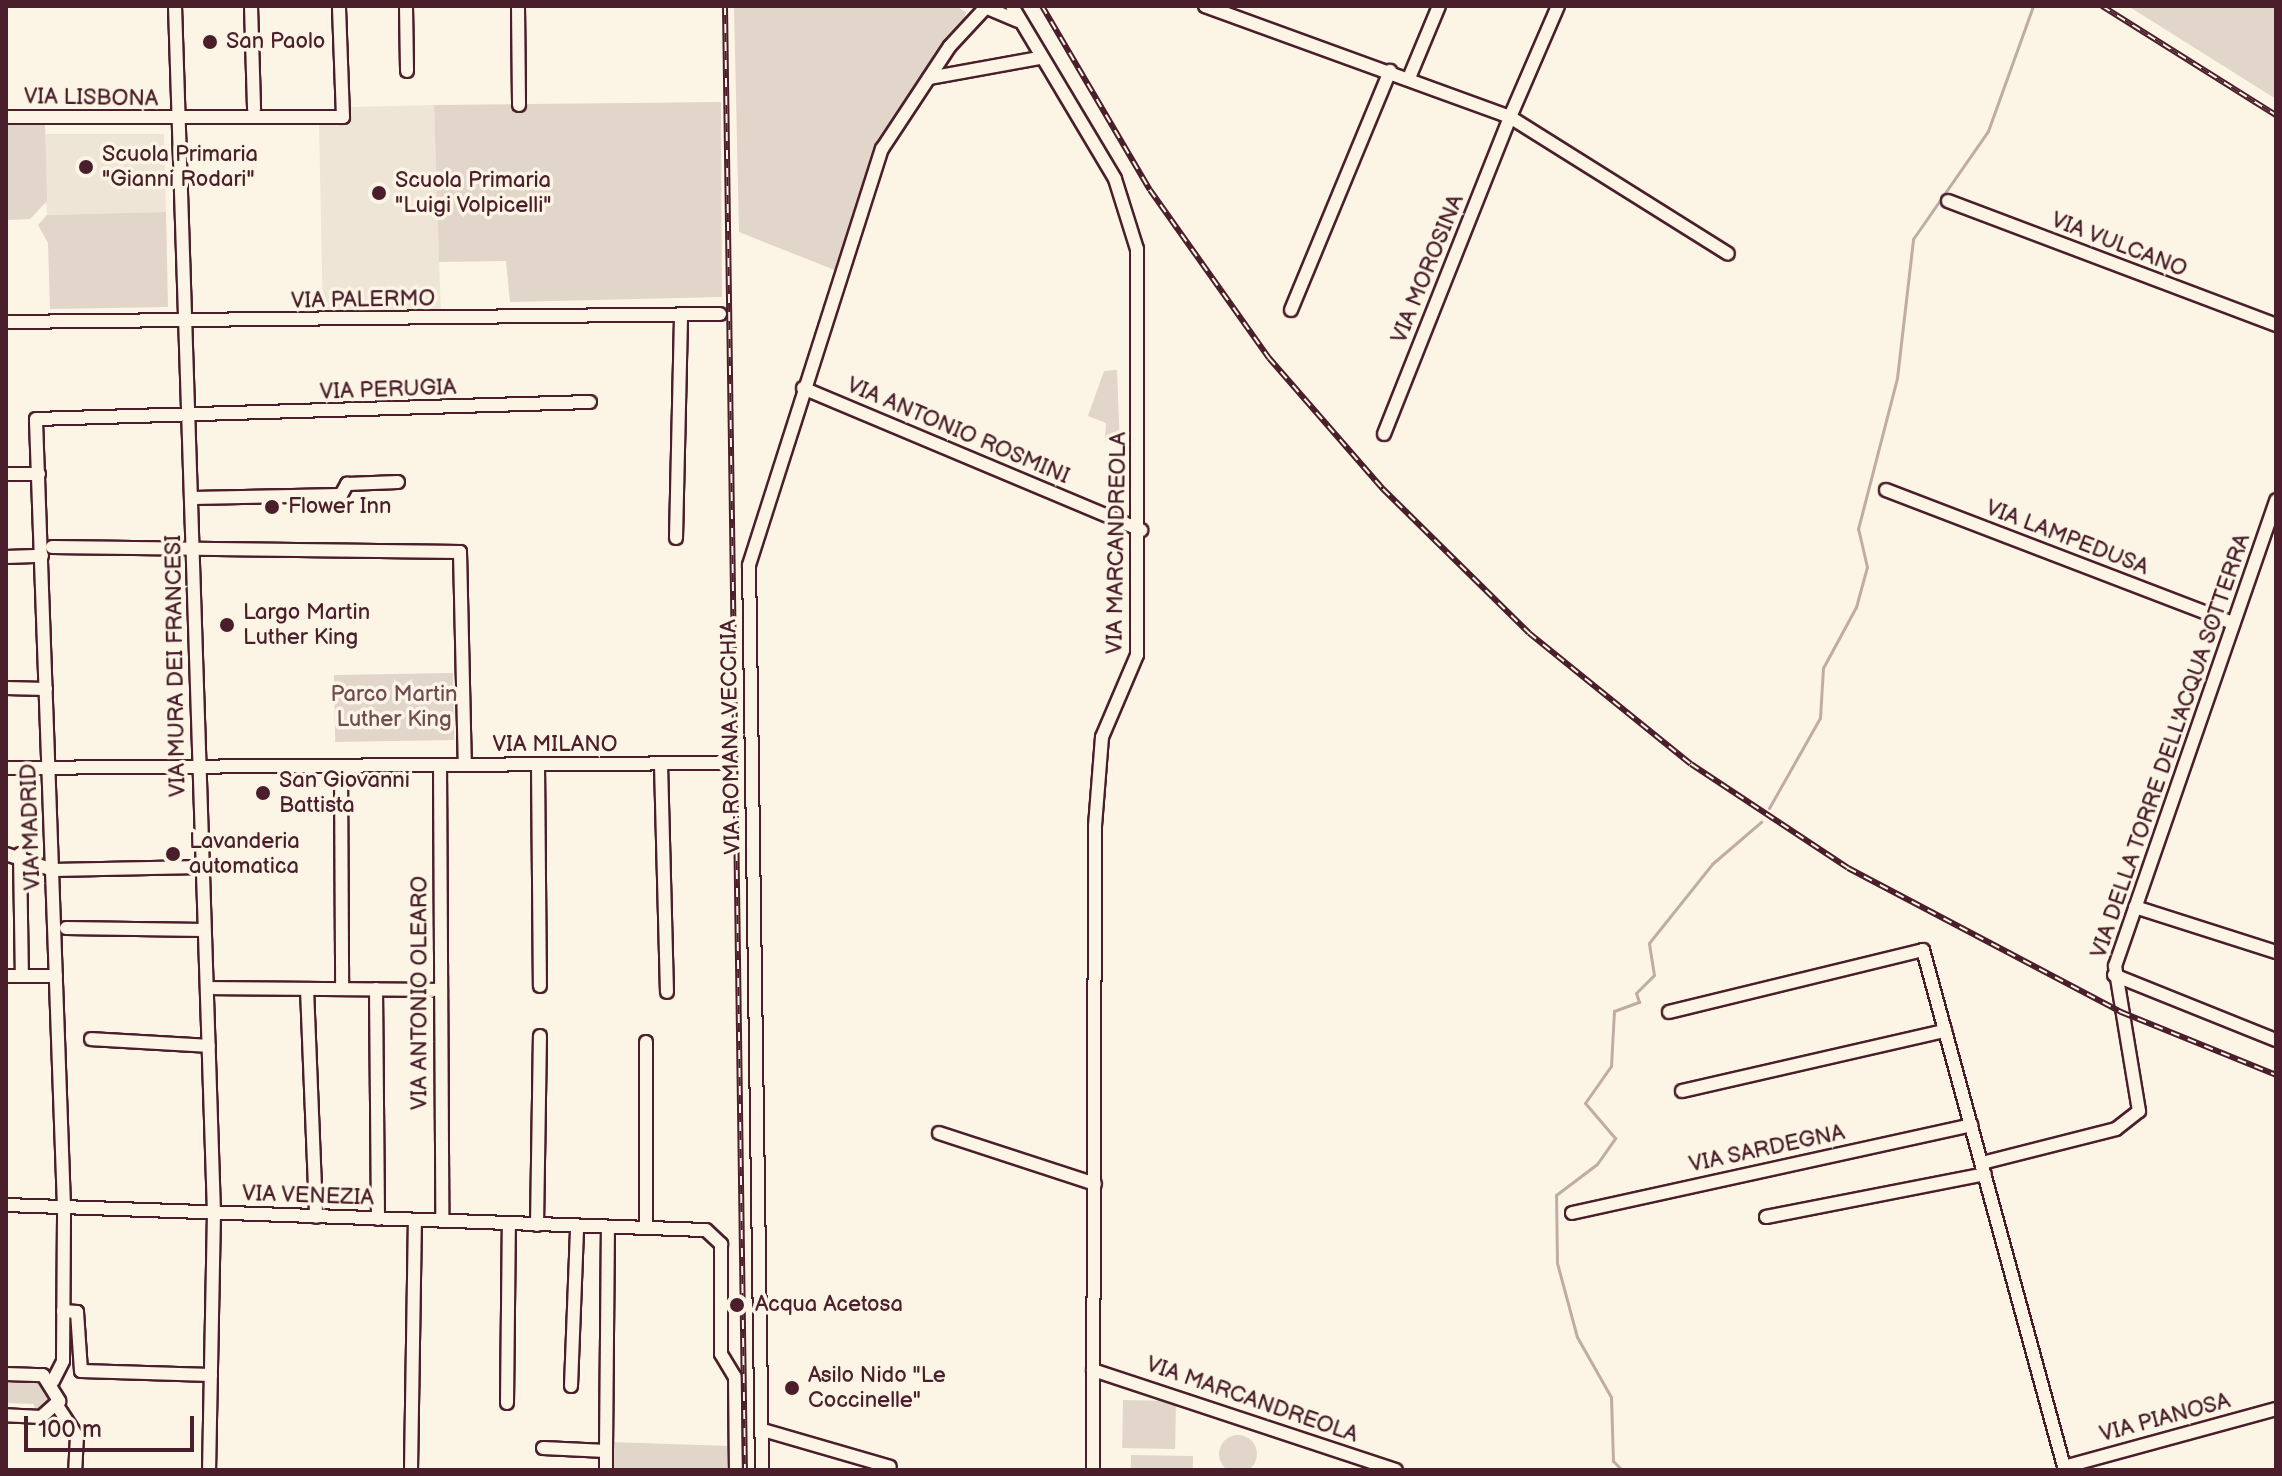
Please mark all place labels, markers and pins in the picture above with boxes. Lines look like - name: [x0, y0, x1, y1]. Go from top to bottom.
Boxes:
- place label: San Paolo: [226, 29, 325, 55]
- marker: San Paolo: [201, 33, 219, 51]
- place label: Scuola Primaria "Gianni Rodari": [102, 141, 258, 192]
- marker: Scuola Primaria "Gianni Rodari": [77, 158, 95, 176]
- place label: Scuola Primaria "Luigi Volpicelli": [395, 167, 552, 218]
- marker: Scuola Primaria "Luigi Volpicelli": [370, 184, 388, 202]
- place label: Flower Inn: [288, 494, 391, 520]
- marker: Flower Inn: [263, 498, 281, 516]
- place label: Largo Martin Luther King: [243, 599, 370, 650]
- marker: Largo Martin Luther King: [218, 616, 236, 634]
- place label: San Giovanni Battista: [279, 767, 410, 818]
- marker: San Giovanni Battista: [254, 784, 272, 802]
- place label: Lavanderia automatica: [189, 828, 300, 880]
- marker: Lavanderia automatica: [164, 845, 182, 863]
- place label: Acqua Acetosa: [755, 1292, 903, 1318]
- marker: Acqua Acetosa: [726, 1294, 748, 1316]
- place label: Asilo Nido "Le Coccinelle": [808, 1362, 946, 1414]
- marker: Asilo Nido "Le Coccinelle": [783, 1379, 801, 1397]

